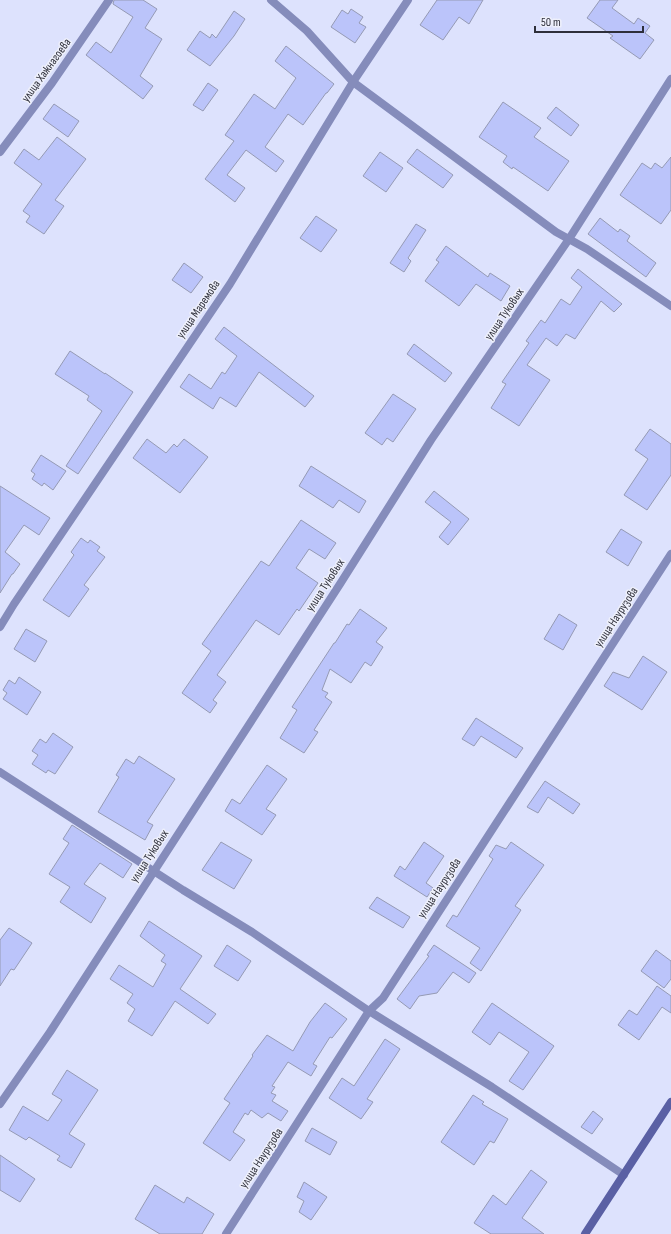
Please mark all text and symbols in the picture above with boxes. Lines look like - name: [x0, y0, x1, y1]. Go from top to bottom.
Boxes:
- scale bar: [535, 8, 643, 34]
- text: 50 m: [541, 15, 561, 30]
- street label: улица Хажнагоева: [18, 35, 75, 105]
- street label: улица Маремова: [173, 277, 224, 341]
- street label: улица Туковых: [481, 285, 528, 343]
- street label: улица Туковых: [303, 556, 348, 614]
- street label: улица Наурузова: [591, 584, 642, 650]
- street label: улица Туковых: [127, 827, 172, 885]
- street label: улица Наурузова: [414, 855, 465, 921]
- street label: улица Наурузова: [236, 1125, 287, 1191]

